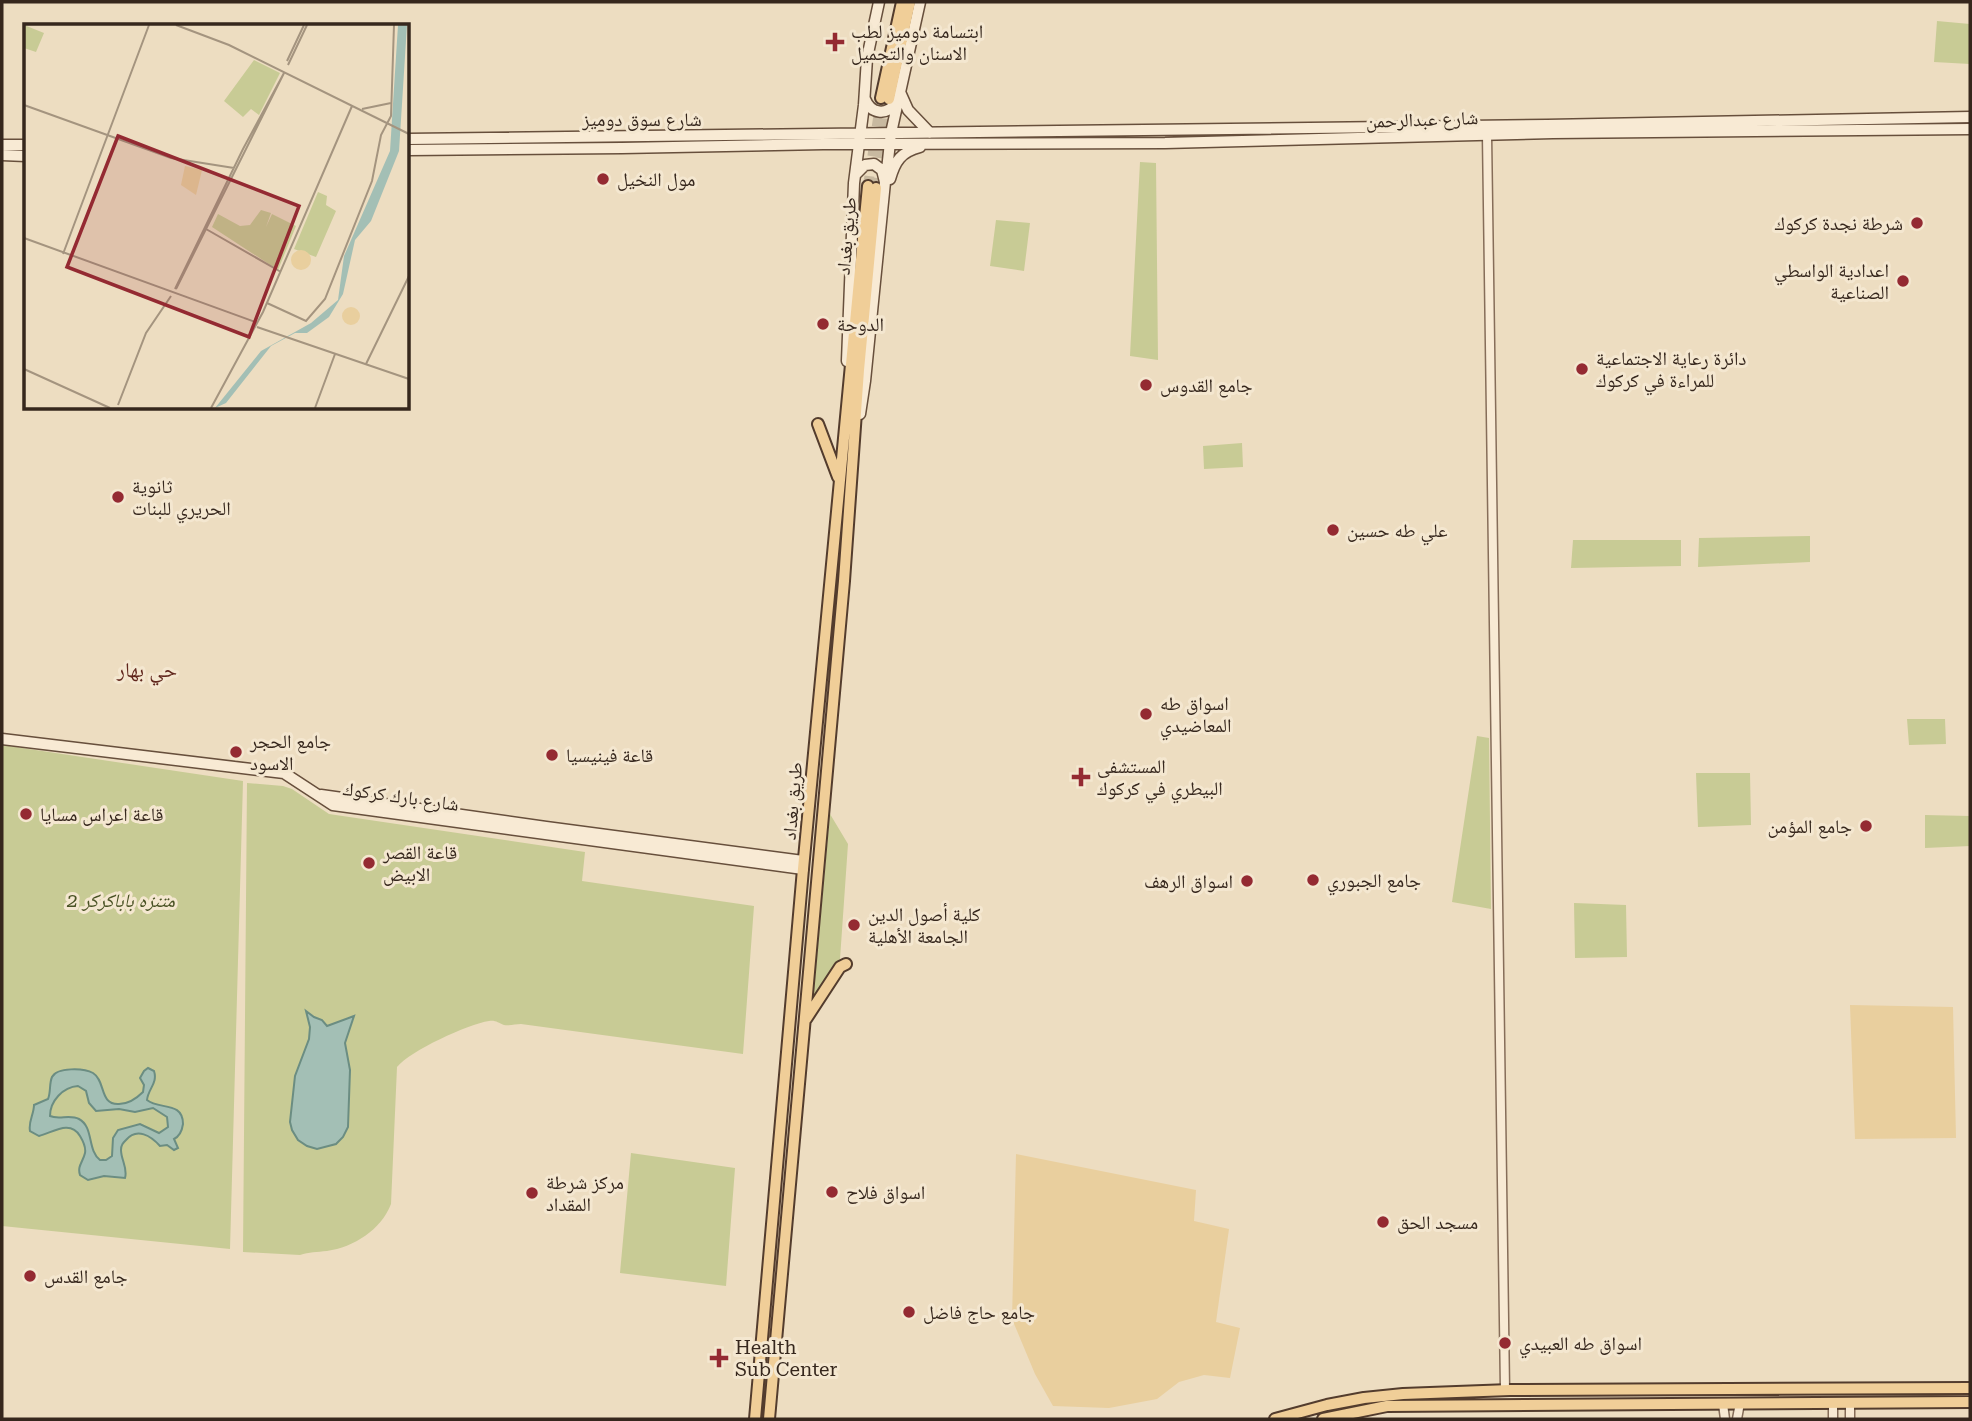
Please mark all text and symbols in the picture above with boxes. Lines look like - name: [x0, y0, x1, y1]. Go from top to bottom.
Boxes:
- place label: ابتسامة دوميز لطب الاسنان والتجميل: [851, 20, 983, 65]
- inset map: [24, 24, 410, 410]
- marker: ابتسامة دوميز لطب الاسنان والتجميل: [825, 32, 845, 52]
- street label: شارع عبدالرحمن: [1365, 106, 1479, 133]
- street label: شارع سوق دوميز: [581, 108, 702, 131]
- place label: مول النخيل: [617, 168, 696, 191]
- marker: مول النخيل: [595, 171, 611, 187]
- street label: طريق بغداد: [832, 196, 861, 276]
- place label: شرطة نجدة كركوك: [1775, 212, 1903, 235]
- marker: شرطة نجدة كركوك: [1909, 215, 1925, 231]
- place label: اعدادية الواسطي الصناعية: [1774, 259, 1889, 304]
- marker: اعدادية الواسطي الصناعية: [1895, 273, 1911, 289]
- place label: الدوحة: [837, 313, 884, 336]
- marker: الدوحة: [815, 316, 831, 332]
- place label: دائرة رعاية الاجتماعية للمراءة في كركوك: [1596, 347, 1747, 396]
- marker: دائرة رعاية الاجتماعية للمراءة في كركوك: [1574, 361, 1590, 377]
- place label: جامع القدوس: [1160, 374, 1252, 398]
- marker: جامع القدوس: [1138, 377, 1154, 393]
- place label: ثانوية الحريري للبنات: [132, 475, 231, 524]
- marker: ثانوية الحريري للبنات: [110, 489, 126, 505]
- place label: علي طه حسين: [1347, 519, 1448, 546]
- marker: علي طه حسين: [1325, 522, 1341, 538]
- district label: حي بهار: [116, 658, 177, 686]
- place label: اسواق طه المعاضيدي: [1160, 692, 1232, 741]
- marker: اسواق طه المعاضيدي: [1138, 706, 1154, 722]
- place label: جامع الحجر الاسود: [249, 730, 331, 775]
- marker: جامع الحجر الاسود: [228, 744, 244, 760]
- place label: قاعة فينيسيا: [566, 744, 653, 767]
- marker: قاعة فينيسيا: [544, 747, 560, 763]
- place label: المستشفى البيطري في كركوك: [1097, 755, 1223, 804]
- street label: طريق بغداد: [778, 761, 807, 841]
- marker: المستشفى البيطري في كركوك: [1071, 767, 1091, 787]
- street label: شارع بارك كركوك: [342, 777, 460, 816]
- place label: قاعة اعراس مسايا: [40, 803, 164, 826]
- marker: قاعة اعراس مسايا: [18, 806, 34, 822]
- place label: جامع المؤمن: [1768, 815, 1852, 839]
- marker: جامع المؤمن: [1858, 818, 1874, 834]
- place label: قاعة القصر الابيض: [382, 841, 457, 886]
- marker: قاعة القصر الابيض: [361, 855, 377, 871]
- place label: جامع الجبوري: [1327, 869, 1421, 896]
- place label: اسواق الرهف: [1144, 870, 1233, 893]
- marker: جامع الجبوري: [1305, 872, 1321, 888]
- marker: اسواق الرهف: [1239, 873, 1255, 889]
- park label: متنزه باباكركر 2: [66, 889, 175, 912]
- place label: كلية أصول الدين الجامعة الأهلية: [868, 903, 981, 948]
- marker: كلية أصول الدين الجامعة الأهلية: [846, 917, 862, 933]
- place label: مركز شرطة المقداد: [546, 1171, 624, 1216]
- place label: اسواق فلاح: [846, 1181, 925, 1204]
- marker: اسواق فلاح: [824, 1184, 840, 1200]
- marker: مركز شرطة المقداد: [524, 1185, 540, 1201]
- place label: مسجد الحق: [1397, 1211, 1478, 1234]
- marker: مسجد الحق: [1375, 1214, 1391, 1230]
- place label: جامع القدس: [44, 1265, 128, 1289]
- marker: جامع القدس: [22, 1268, 38, 1284]
- place label: جامع حاج فاضل: [923, 1301, 1035, 1325]
- marker: جامع حاج فاضل: [901, 1304, 917, 1320]
- place label: اسواق طه العبيدي: [1519, 1332, 1642, 1359]
- marker: اسواق طه العبيدي: [1497, 1335, 1513, 1351]
- place label: Health Sub Center: [735, 1336, 837, 1381]
- marker: Health Sub Center: [709, 1348, 729, 1368]

